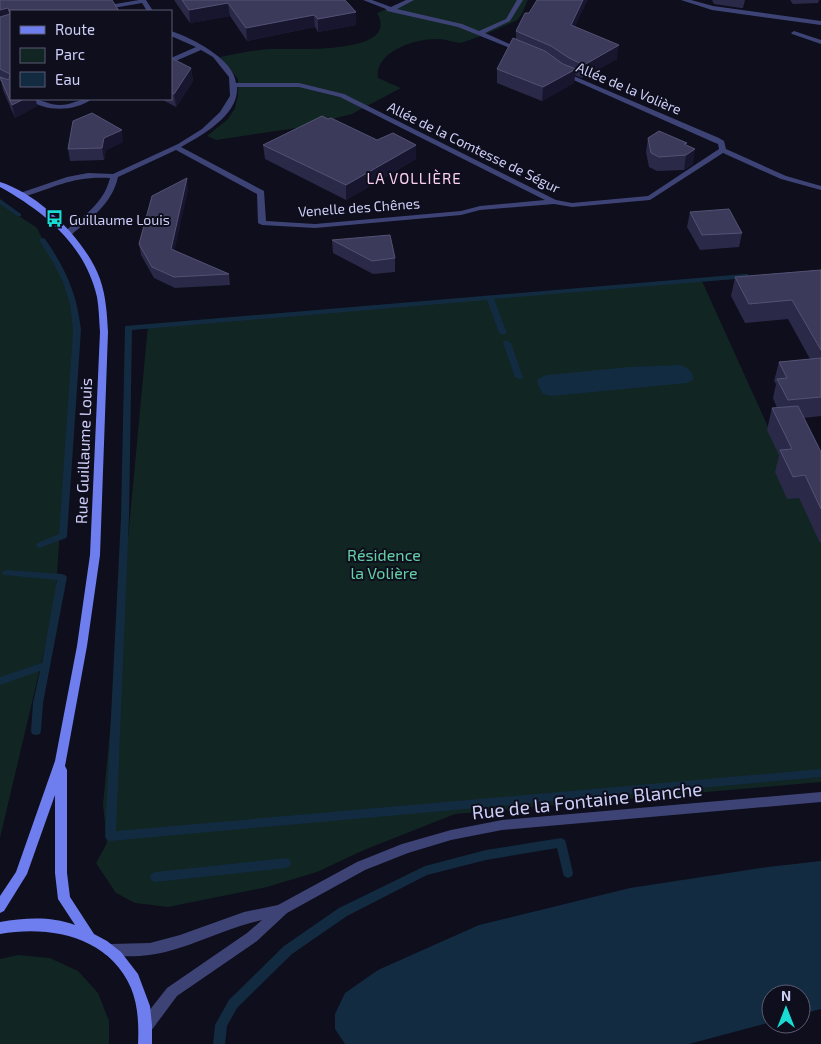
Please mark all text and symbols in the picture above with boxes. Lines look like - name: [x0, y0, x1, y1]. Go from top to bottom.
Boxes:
- legend: [10, 10, 172, 100]
- text: Route: [55, 20, 95, 38]
- text: Parc: [55, 45, 85, 63]
- street label: Allée de la Volière: [574, 58, 684, 118]
- text: Eau: [55, 70, 80, 88]
- street label: Allée de la Comtesse de Ségur: [385, 98, 564, 196]
- district label: LA VOLLIÈRE: [366, 169, 462, 187]
- street label: Venelle des Chênes: [297, 194, 421, 220]
- bus stop icon: Guillaume Louis: [45, 209, 65, 229]
- place label: Guillaume Louis: [69, 211, 170, 228]
- street label: Rue Guillaume Louis: [71, 378, 95, 524]
- park label: Résidence la Volière: [347, 545, 421, 582]
- street label: Rue de la Fontaine Blanche: [471, 776, 703, 824]
- north arrow: [761, 984, 811, 1034]
- text: N: [781, 987, 791, 1004]

